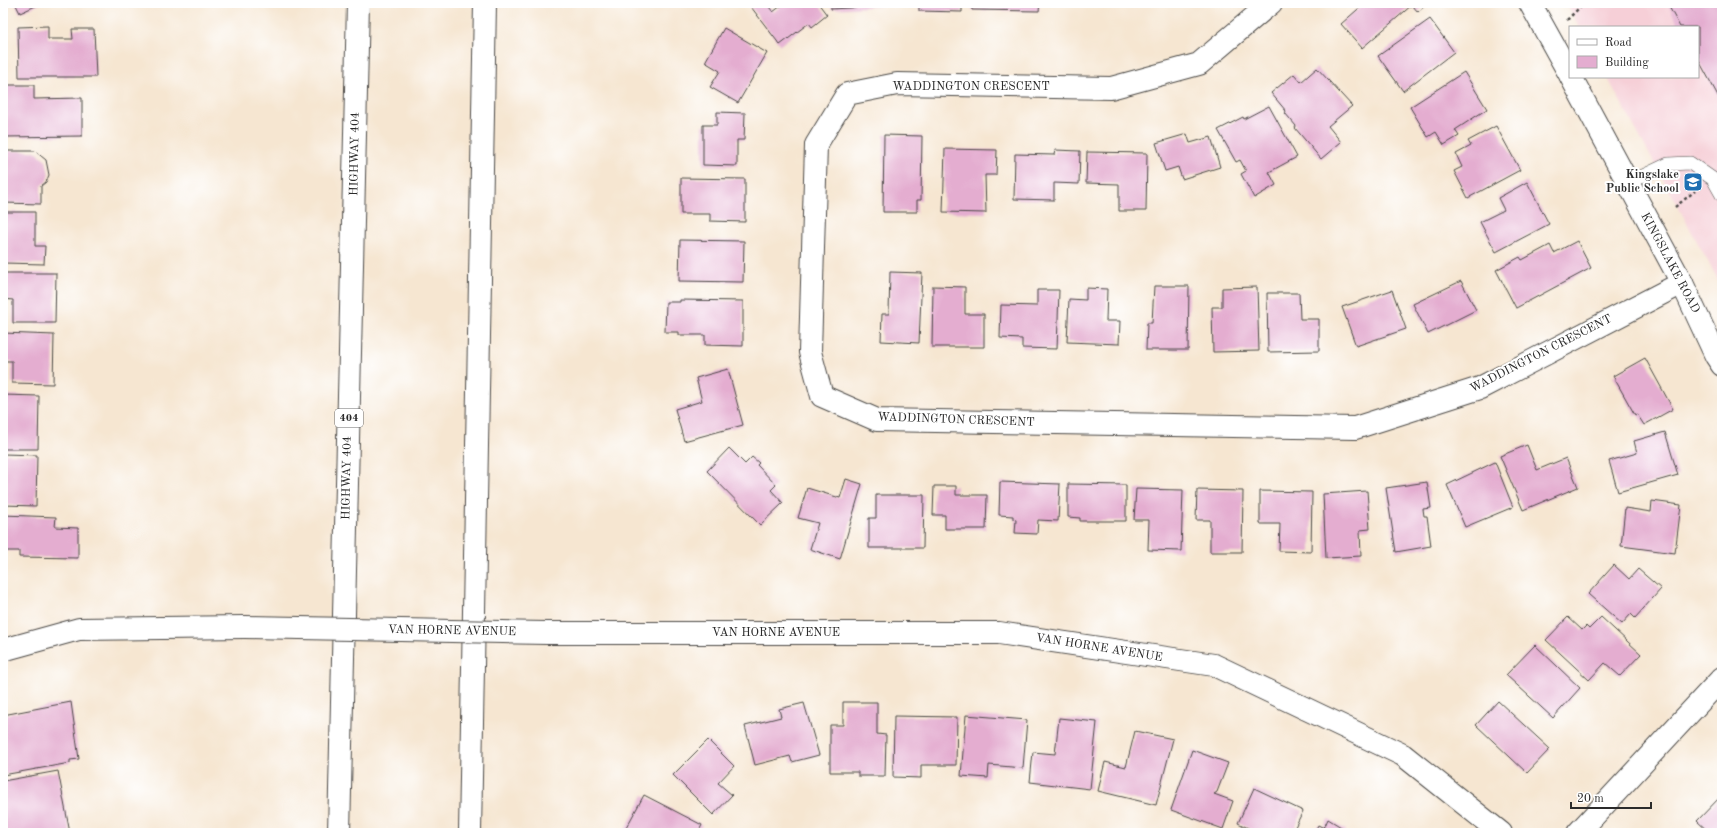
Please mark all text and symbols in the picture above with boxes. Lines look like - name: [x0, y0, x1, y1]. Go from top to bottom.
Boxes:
- legend: [1569, 26, 1699, 78]
- text: Road: [1605, 37, 1632, 49]
- text: Building: [1605, 57, 1649, 69]
- street label: WADDINGTON CRESCENT: [892, 81, 1050, 93]
- street label: HIGHWAY 404: [348, 112, 362, 196]
- place label: Kingslake Public School: [1606, 169, 1679, 195]
- school or university icon: Kingslake Public School: [1682, 171, 1704, 193]
- street label: KINGSLAKE ROAD: [1638, 211, 1702, 315]
- street label: WADDINGTON CRESCENT: [1468, 313, 1614, 395]
- road number: 404: [335, 409, 363, 427]
- street label: WADDINGTON CRESCENT: [877, 411, 1035, 429]
- street label: HIGHWAY 404: [340, 436, 354, 520]
- street label: VAN HORNE AVENUE: [388, 624, 516, 638]
- street label: VAN HORNE AVENUE: [712, 627, 840, 639]
- street label: VAN HORNE AVENUE: [1035, 632, 1163, 664]
- scale bar: [1571, 784, 1651, 810]
- text: 20 m: [1577, 793, 1604, 805]

